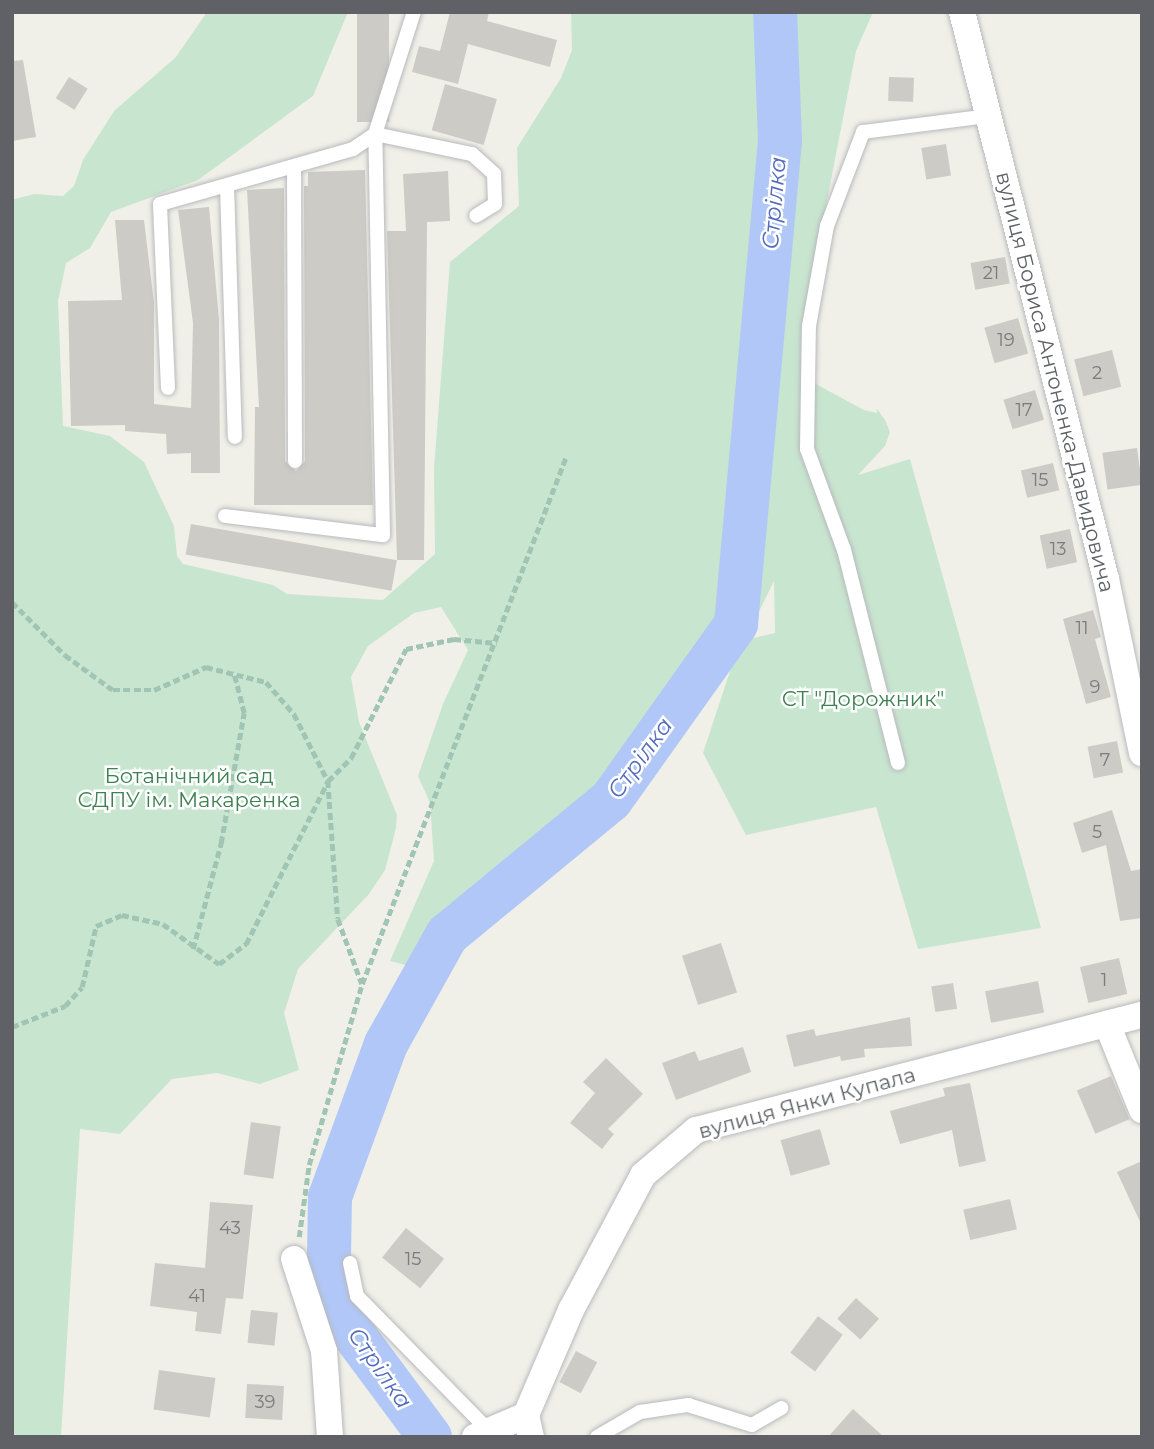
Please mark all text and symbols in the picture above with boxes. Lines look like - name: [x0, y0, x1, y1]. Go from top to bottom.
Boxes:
- water label: Стрілка: [756, 156, 792, 250]
- street label: вулиця Бориса Антоненка-Давидовича: [990, 169, 1120, 595]
- house number: 21: [983, 262, 999, 284]
- house number: 19: [997, 329, 1015, 351]
- house number: 2: [1092, 362, 1102, 384]
- house number: 17: [1015, 399, 1033, 421]
- house number: 15: [1032, 469, 1048, 491]
- house number: 13: [1050, 538, 1066, 560]
- house number: 11: [1076, 617, 1088, 639]
- house number: 9: [1090, 676, 1100, 698]
- park label: СТ "Дорожник": [782, 686, 944, 712]
- water label: Стрілка: [602, 712, 678, 804]
- house number: 7: [1100, 749, 1110, 771]
- park label: Ботанічний сад СДПУ ім. Макаренка: [78, 763, 300, 813]
- house number: 5: [1092, 821, 1102, 843]
- house number: 1: [1101, 969, 1107, 991]
- street label: вулиця Янки Купала: [696, 1062, 918, 1144]
- house number: 43: [219, 1217, 241, 1239]
- house number: 15: [405, 1248, 421, 1270]
- house number: 41: [188, 1285, 206, 1307]
- water label: Стрілка: [342, 1322, 418, 1414]
- house number: 39: [254, 1391, 276, 1413]

